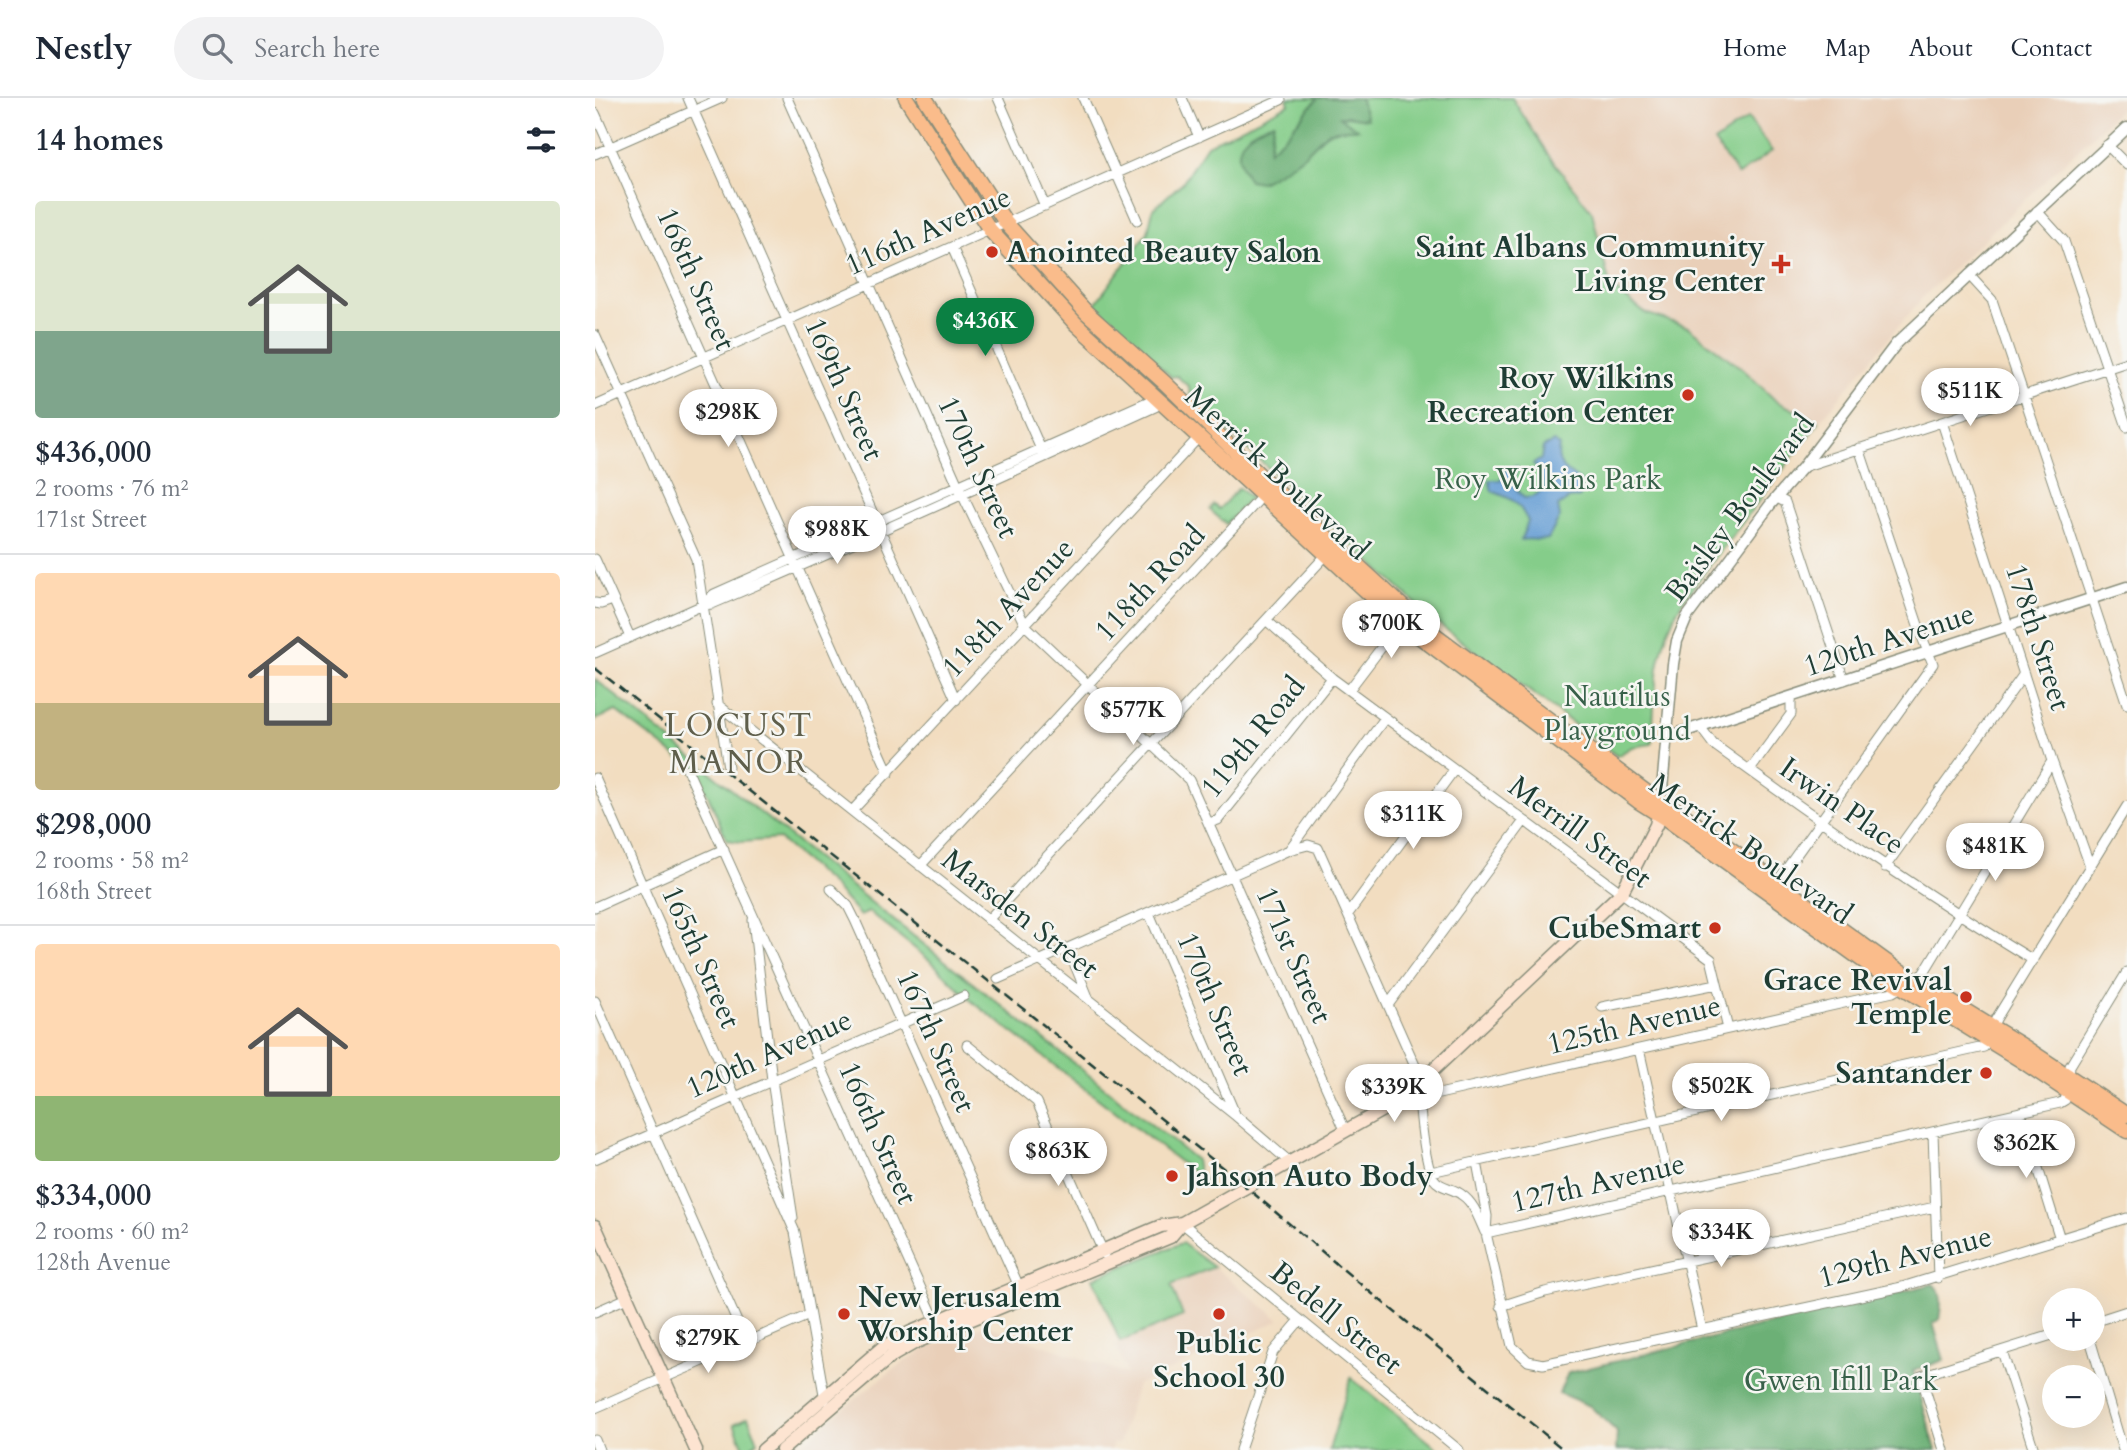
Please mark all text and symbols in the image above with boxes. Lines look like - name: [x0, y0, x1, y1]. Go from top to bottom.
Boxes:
- search box: [174, 17, 664, 80]
- text: Nestly: [35, 26, 132, 71]
- icon: search: [198, 29, 236, 67]
- text: Search here: [254, 31, 380, 66]
- text: Home: [1723, 32, 1787, 65]
- text: Map: [1825, 32, 1871, 65]
- text: About: [1909, 32, 1973, 65]
- text: Contact: [2011, 32, 2092, 65]
- text: 14 homes: [35, 120, 164, 161]
- icon: filters: [522, 121, 560, 159]
- street label: 116th Avenue: [839, 176, 1017, 286]
- street label: 168th Street: [646, 201, 746, 357]
- place label: Saint Albans Community Living Center: [1416, 227, 1766, 302]
- place label: Anointed Beauty Salon: [1006, 232, 1321, 273]
- marker: Anointed Beauty Salon: [984, 244, 1000, 260]
- icon: home: [235, 246, 361, 372]
- marker: Saint Albans Community Living Center: [1771, 254, 1791, 274]
- pin: $436K: [936, 299, 1034, 358]
- text: $436K: [952, 305, 1018, 336]
- street label: 169th Street: [794, 311, 894, 467]
- place label: Roy Wilkins Recreation Center: [1427, 358, 1675, 433]
- pin: $511K: [1921, 368, 2019, 428]
- text: $511K: [1937, 375, 2003, 406]
- street label: Merrick Boulevard: [1175, 376, 1379, 570]
- marker: Roy Wilkins Recreation Center: [1680, 387, 1696, 403]
- street label: 170th Street: [927, 389, 1029, 545]
- pin: $298K: [679, 390, 777, 449]
- text: $298K: [695, 396, 761, 427]
- street label: Baisley Boulevard: [1656, 405, 1825, 611]
- text: $436,000: [35, 432, 151, 473]
- park label: Roy Wilkins Park: [1434, 459, 1662, 500]
- text: 2 rooms · 76 m²: [35, 473, 188, 504]
- text: 171st Street: [35, 504, 147, 535]
- pin: $988K: [788, 506, 886, 566]
- text: $988K: [804, 513, 870, 544]
- street label: 118th Road: [1085, 516, 1215, 650]
- street label: 118th Avenue: [933, 529, 1083, 687]
- street label: 178th Street: [1995, 558, 2081, 716]
- street label: 120th Avenue: [1798, 593, 1980, 687]
- pin: $700K: [1342, 601, 1440, 660]
- text: $700K: [1358, 607, 1424, 638]
- icon: home: [235, 618, 361, 744]
- street label: 119th Road: [1191, 667, 1315, 807]
- park label: Nautilus Playground: [1543, 676, 1691, 751]
- pin: $577K: [1084, 688, 1182, 747]
- text: $577K: [1100, 694, 1166, 725]
- district label: LOCUST MANOR: [664, 704, 814, 785]
- street label: Irwin Place: [1771, 748, 1913, 864]
- street label: Merrick Boulevard: [1641, 764, 1861, 934]
- street label: Merrill Street: [1500, 766, 1660, 898]
- pin: $311K: [1364, 792, 1462, 851]
- text: $311K: [1380, 798, 1446, 829]
- text: $298,000: [35, 804, 151, 845]
- pin: $481K: [1946, 824, 2044, 883]
- text: $481K: [1962, 830, 2028, 861]
- street label: Marsden Street: [933, 840, 1108, 989]
- text: 2 rooms · 58 m²: [35, 845, 188, 876]
- text: 168th Street: [35, 876, 152, 907]
- street label: 165th Street: [651, 879, 751, 1035]
- street label: 171st Street: [1246, 880, 1343, 1030]
- place label: CubeSmart: [1548, 908, 1701, 949]
- marker: CubeSmart: [1707, 920, 1723, 936]
- street label: 170th Street: [1166, 926, 1264, 1083]
- place label: Grace Revival Temple: [1763, 960, 1952, 1035]
- street label: 167th Street: [886, 963, 986, 1119]
- street label: 125th Avenue: [1543, 985, 1725, 1065]
- icon: home: [235, 989, 361, 1115]
- marker: Grace Revival Temple: [1958, 989, 1974, 1005]
- street label: 120th Avenue: [680, 999, 858, 1109]
- place label: Santander: [1835, 1053, 1973, 1094]
- street label: 166th Street: [828, 1055, 928, 1211]
- pin: $502K: [1672, 1063, 1770, 1123]
- pin: $339K: [1345, 1065, 1443, 1124]
- marker: Santander: [1978, 1065, 1994, 1081]
- text: $502K: [1688, 1070, 1754, 1101]
- text: $339K: [1361, 1071, 1427, 1102]
- pin: $362K: [1977, 1121, 2075, 1180]
- text: $362K: [1993, 1127, 2059, 1158]
- pin: $863K: [1009, 1128, 1107, 1188]
- text: $863K: [1025, 1135, 1091, 1166]
- street label: 127th Avenue: [1507, 1143, 1689, 1223]
- place label: Jahson Auto Body: [1182, 1156, 1433, 1197]
- marker: Jahson Auto Body: [1164, 1168, 1180, 1184]
- text: $334,000: [35, 1175, 151, 1216]
- pin: $334K: [1672, 1210, 1770, 1269]
- text: 2 rooms · 60 m²: [35, 1216, 188, 1247]
- text: $334K: [1688, 1216, 1754, 1247]
- street label: 129th Avenue: [1814, 1216, 1996, 1298]
- text: 128th Avenue: [35, 1247, 171, 1278]
- street label: Bedell Street: [1261, 1252, 1411, 1384]
- place label: New Jerusalem Worship Center: [857, 1277, 1074, 1352]
- map controls: [2042, 1288, 2105, 1428]
- button: +: [2042, 1288, 2105, 1351]
- marker: New Jerusalem Worship Center: [836, 1306, 852, 1322]
- marker: Public School 30: [1211, 1306, 1227, 1322]
- pin: $279K: [659, 1316, 757, 1375]
- text: $279K: [675, 1322, 741, 1353]
- place label: Public School 30: [1153, 1323, 1285, 1398]
- park label: Gwen Ifill Park: [1744, 1360, 1938, 1401]
- button: −: [2042, 1365, 2105, 1428]

